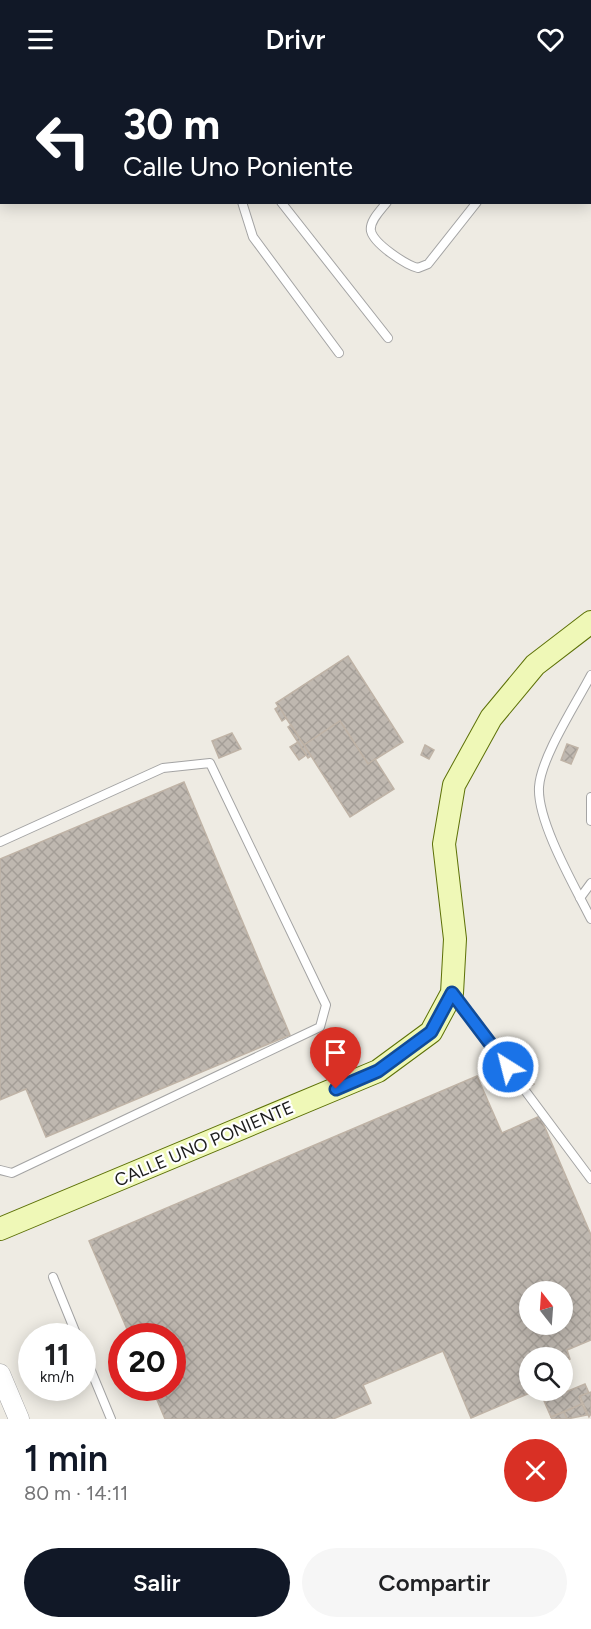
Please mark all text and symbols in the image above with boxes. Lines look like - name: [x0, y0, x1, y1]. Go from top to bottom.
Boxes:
- icon: menu: [24, 23, 57, 56]
- text: Drivr: [266, 23, 325, 56]
- icon: heart: [534, 23, 567, 56]
- text: 30 m: [123, 99, 220, 150]
- icon: left: [24, 102, 102, 180]
- text: Calle Uno Poniente: [123, 150, 353, 183]
- pin: [310, 1027, 361, 1089]
- position arrow: [476, 1035, 540, 1099]
- icon: arrive: [319, 1036, 352, 1069]
- street label: CALLE UNO PONIENTE: [111, 1096, 297, 1192]
- north arrow: [519, 1281, 573, 1335]
- map controls: [519, 1281, 573, 1401]
- speed limit sign: 20: [108, 1323, 186, 1401]
- text: 11: [44, 1336, 70, 1373]
- button: search: [519, 1347, 573, 1401]
- text: km/h: [40, 1368, 74, 1386]
- text: 1 min: [24, 1437, 108, 1480]
- button: close: [504, 1439, 567, 1502]
- text: 80 m · 14:11: [24, 1481, 128, 1505]
- button: Salir: [24, 1548, 290, 1617]
- button: Compartir: [302, 1548, 567, 1617]

